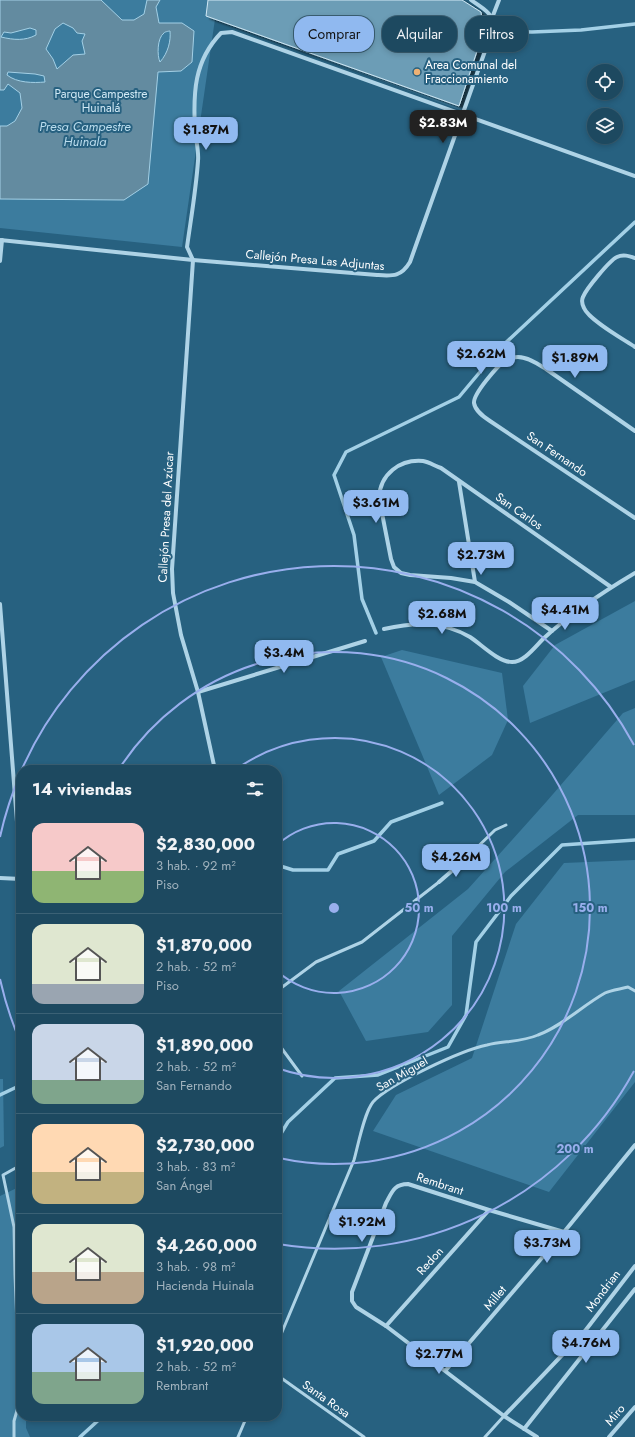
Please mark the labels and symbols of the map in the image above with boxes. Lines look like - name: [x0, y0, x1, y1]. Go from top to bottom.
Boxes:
- place label: Area Comunal del Fraccionamiento: [425, 56, 517, 88]
- marker: Area Comunal del Fraccionamiento: [412, 67, 422, 77]
- park label: Parque Campestre Huinalá: [54, 85, 148, 117]
- pin: $2.83M: [410, 110, 476, 144]
- water label: Presa Campestre Huinala: [39, 117, 131, 151]
- pin: $1.87M: [173, 117, 239, 151]
- street label: Callejón Presa Las Adjuntas: [245, 245, 385, 275]
- pin: $2.62M: [448, 341, 514, 375]
- pin: $1.89M: [542, 345, 608, 379]
- street label: San Fernando: [523, 427, 591, 481]
- street label: Callejón Presa del Azúcar: [154, 450, 178, 583]
- street label: San Carlos: [492, 488, 547, 534]
- pin: $3.61M: [343, 490, 409, 524]
- pin: $2.73M: [448, 542, 514, 576]
- pin: $4.41M: [532, 597, 598, 631]
- pin: $2.68M: [409, 601, 475, 635]
- pin: $3.4M: [256, 640, 312, 674]
- pin: $4.26M: [423, 844, 489, 878]
- text: 50 m: [404, 899, 434, 917]
- text: 100 m: [486, 899, 522, 917]
- text: 150 m: [572, 899, 608, 917]
- centre of rings: [327, 901, 341, 915]
- street label: San Miguel: [373, 1052, 431, 1096]
- text: 200 m: [556, 1140, 594, 1158]
- street label: Rembrant: [414, 1168, 466, 1200]
- pin: $1.92M: [329, 1209, 395, 1243]
- pin: $3.73M: [514, 1230, 580, 1264]
- street label: Redon: [412, 1243, 448, 1279]
- street label: Mondrian: [581, 1266, 625, 1316]
- street label: Millet: [479, 1282, 511, 1314]
- pin: $4.76M: [553, 1330, 619, 1364]
- pin: $2.77M: [406, 1341, 472, 1375]
- street label: Santa Rosa: [298, 1376, 354, 1422]
- street label: Miro: [601, 1400, 630, 1430]

